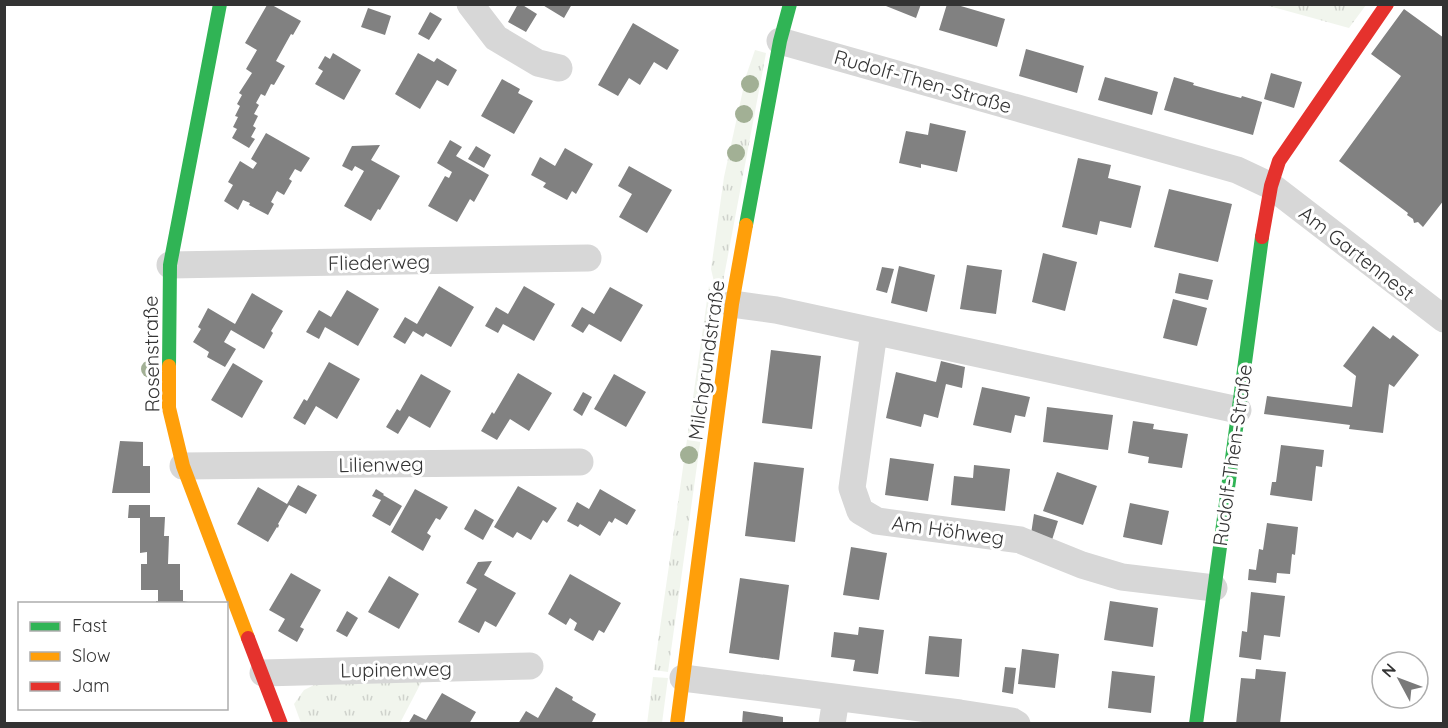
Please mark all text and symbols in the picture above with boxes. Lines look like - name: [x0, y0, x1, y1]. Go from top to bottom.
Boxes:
- street label: Rudolf-Then-Straße: [831, 44, 1015, 118]
- street label: Am Gartennest: [1294, 200, 1420, 306]
- street label: Fliederweg: [328, 249, 430, 275]
- street label: Milchgrundstraße: [682, 278, 730, 442]
- street label: Rosenstraße: [137, 295, 165, 413]
- street label: Rudolf-Then-Straße: [1207, 362, 1257, 548]
- street label: Lilienweg: [338, 451, 424, 477]
- street label: Am Höhweg: [890, 510, 1006, 550]
- legend: [18, 602, 228, 710]
- text: Fast: [72, 614, 107, 637]
- text: Slow: [72, 644, 110, 667]
- north arrow: [1370, 650, 1430, 710]
- street label: Lupinenweg: [340, 656, 452, 682]
- text: N: [1377, 659, 1400, 681]
- text: Jam: [72, 674, 110, 697]

